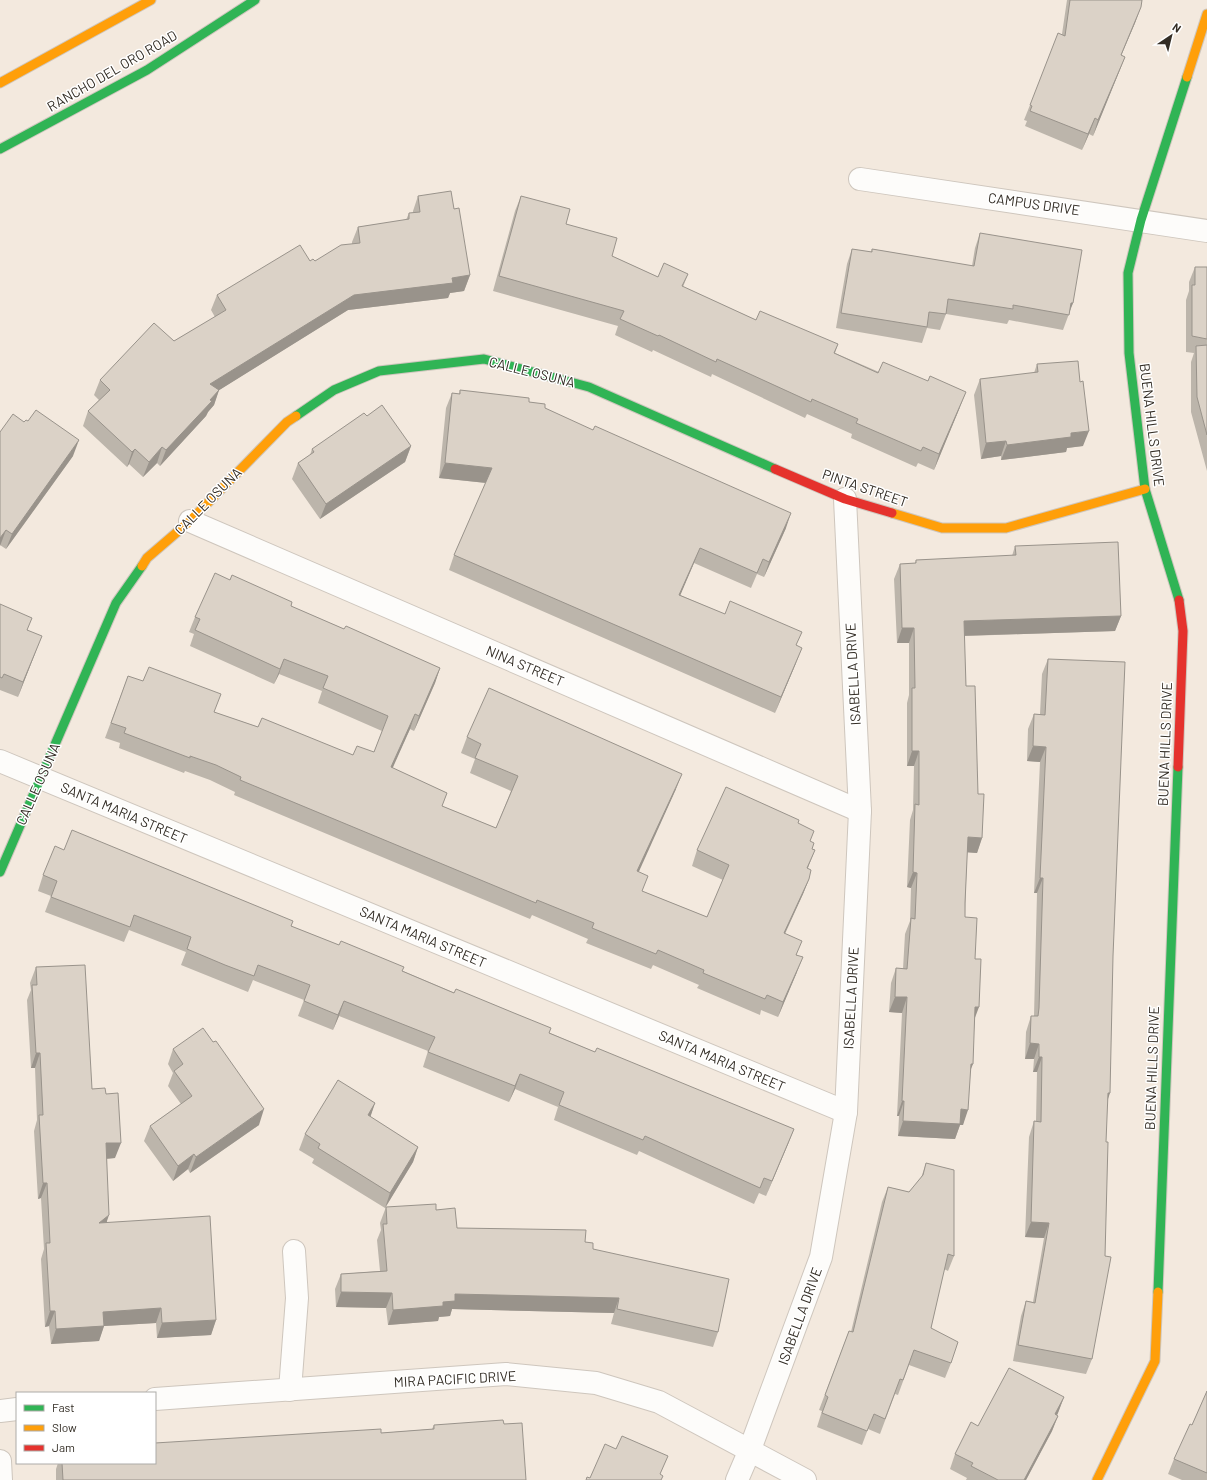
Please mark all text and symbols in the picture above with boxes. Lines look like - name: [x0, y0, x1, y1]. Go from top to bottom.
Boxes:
- north arrow: [1151, 16, 1191, 56]
- text: N: [1170, 20, 1184, 35]
- street label: RANCHO DEL ORO ROAD: [44, 26, 180, 115]
- street label: CAMPUS DRIVE: [987, 189, 1081, 218]
- street label: CALLE OSUNA: [487, 353, 577, 391]
- street label: BUENA HILLS DRIVE: [1136, 362, 1168, 488]
- street label: CALLE OSUNA: [170, 463, 245, 538]
- street label: PINTA STREET: [820, 465, 910, 510]
- street label: ISABELLA DRIVE: [841, 622, 864, 726]
- street label: NINA STREET: [484, 641, 567, 690]
- street label: BUENA HILLS DRIVE: [1154, 682, 1175, 806]
- street label: CALLE OSUNA: [12, 740, 63, 827]
- street label: SANTA MARIA STREET: [58, 778, 190, 847]
- street label: SANTA MARIA STREET: [357, 902, 489, 971]
- street label: ISABELLA DRIVE: [839, 946, 862, 1050]
- street label: BUENA HILLS DRIVE: [1141, 1006, 1162, 1130]
- street label: SANTA MARIA STREET: [656, 1026, 788, 1095]
- street label: ISABELLA DRIVE: [774, 1265, 825, 1367]
- street label: MIRA PACIFIC DRIVE: [393, 1367, 517, 1390]
- legend: [16, 1392, 156, 1464]
- text: Fast: [52, 1400, 75, 1414]
- text: Slow: [52, 1420, 77, 1434]
- text: Jam: [52, 1440, 75, 1454]

